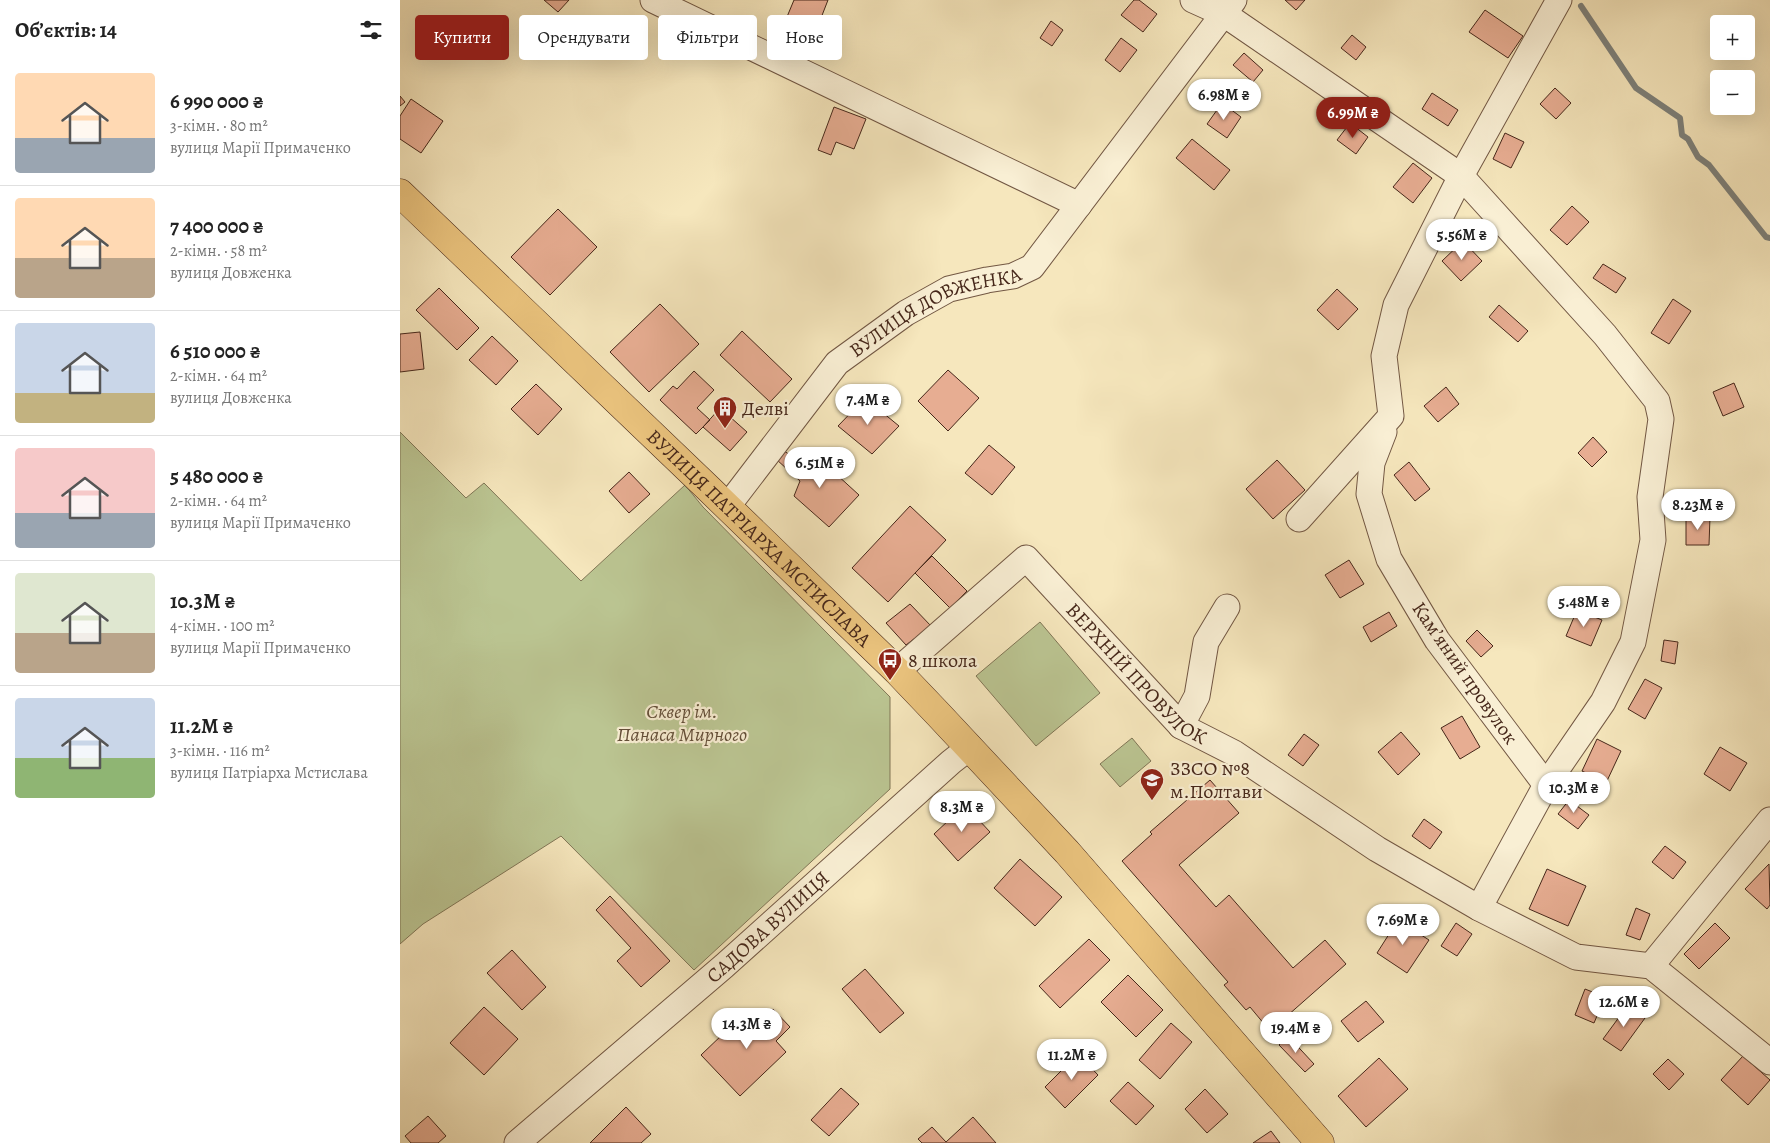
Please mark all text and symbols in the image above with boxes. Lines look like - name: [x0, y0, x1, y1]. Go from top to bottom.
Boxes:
- chip: Купити: [415, 15, 509, 60]
- chip: Орендувати: [519, 15, 648, 60]
- chip: Фільтри: [658, 15, 757, 60]
- chip: Нове: [767, 15, 842, 60]
- map controls: [1710, 15, 1755, 115]
- button: +: [1710, 15, 1755, 60]
- text: Об’єктів: 14: [15, 16, 117, 44]
- icon: filters: [357, 16, 385, 44]
- button: −: [1710, 70, 1755, 115]
- pin: 6.98M ₴: [1178, 78, 1270, 121]
- text: 6.98M ₴: [1198, 84, 1250, 106]
- text: 6 990 000 ₴: [170, 87, 264, 115]
- icon: home: [55, 93, 115, 153]
- pin: 6.99M ₴: [1307, 96, 1399, 139]
- text: 6.99M ₴: [1327, 102, 1379, 124]
- text: 3-кімн. · 80 m²: [170, 115, 268, 137]
- text: вулиця Марії Примаченко: [170, 137, 351, 159]
- text: 7 400 000 ₴: [170, 212, 264, 240]
- icon: home: [55, 218, 115, 278]
- pin: 5.56M ₴: [1416, 218, 1508, 261]
- text: 5.56M ₴: [1437, 224, 1487, 246]
- text: 2-кімн. · 58 m²: [170, 240, 267, 262]
- street label: ВУЛИЦЯ ДОВЖЕНКА: [844, 260, 1026, 363]
- text: вулиця Довженка: [170, 262, 292, 284]
- text: 6 510 000 ₴: [170, 337, 261, 365]
- icon: home: [55, 343, 115, 403]
- text: 2-кімн. · 64 m²: [170, 365, 267, 387]
- pin: 7.4M ₴: [827, 384, 909, 426]
- text: вулиця Довженка: [170, 387, 292, 409]
- text: 7.4M ₴: [846, 389, 890, 411]
- building icon: Делві: [712, 395, 738, 429]
- place label: Делві: [742, 395, 789, 422]
- street label: ВУЛИЦЯ ПАТРІАРХА МСТИСЛАВА: [641, 423, 878, 653]
- pin: 6.51M ₴: [774, 446, 866, 489]
- text: 6.51M ₴: [795, 452, 845, 474]
- text: 5 480 000 ₴: [170, 462, 263, 490]
- icon: home: [55, 468, 115, 528]
- pin: 8.23M ₴: [1652, 488, 1744, 531]
- text: 2-кімн. · 64 m²: [170, 490, 267, 512]
- text: 8.23M ₴: [1672, 494, 1724, 516]
- text: вулиця Марії Примаченко: [170, 512, 351, 534]
- pin: 5.48M ₴: [1538, 586, 1630, 628]
- text: 10.3M ₴: [170, 587, 236, 615]
- text: 5.48M ₴: [1558, 591, 1610, 613]
- icon: home: [55, 593, 115, 653]
- street label: Камʼяний провулок: [1406, 596, 1524, 750]
- street label: ВЕРХНІЙ ПРОВУЛОК: [1060, 597, 1212, 751]
- text: 4-кімн. · 100 m²: [170, 615, 275, 637]
- text: вулиця Марії Примаченко: [170, 637, 351, 659]
- bus stop icon: 8 школа: [877, 647, 903, 681]
- place label: 8 школа: [908, 647, 978, 674]
- park label: Сквер ім. Панаса Мирного: [617, 698, 747, 748]
- text: 11.2M ₴: [170, 712, 234, 740]
- icon: home: [55, 718, 115, 778]
- text: 3-кімн. · 116 m²: [170, 740, 270, 762]
- place label: ЗЗСО №8 м.Полтави: [1170, 755, 1263, 805]
- text: вулиця Патріарха Мстислава: [170, 762, 368, 784]
- school or university icon: ЗЗСО №8 м.Полтави: [1139, 767, 1165, 801]
- pin: 10.3M ₴: [1528, 772, 1620, 814]
- text: 10.3M ₴: [1549, 777, 1599, 799]
- pin: 8.3M ₴: [921, 790, 1003, 833]
- text: 8.3M ₴: [940, 796, 984, 818]
- street label: САДОВА ВУЛИЦЯ: [700, 865, 835, 989]
- pin: 7.69M ₴: [1357, 904, 1449, 946]
- text: 7.69M ₴: [1378, 909, 1428, 931]
- pin: 12.6M ₴: [1578, 986, 1670, 1028]
- text: 12.6M ₴: [1599, 991, 1649, 1013]
- pin: 14.3M ₴: [701, 1008, 793, 1050]
- pin: 19.4M ₴: [1250, 1012, 1342, 1054]
- text: 14.3M ₴: [722, 1013, 772, 1035]
- text: 19.4M ₴: [1271, 1017, 1321, 1039]
- pin: 11.2M ₴: [1026, 1038, 1118, 1081]
- text: 11.2M ₴: [1048, 1044, 1096, 1066]

